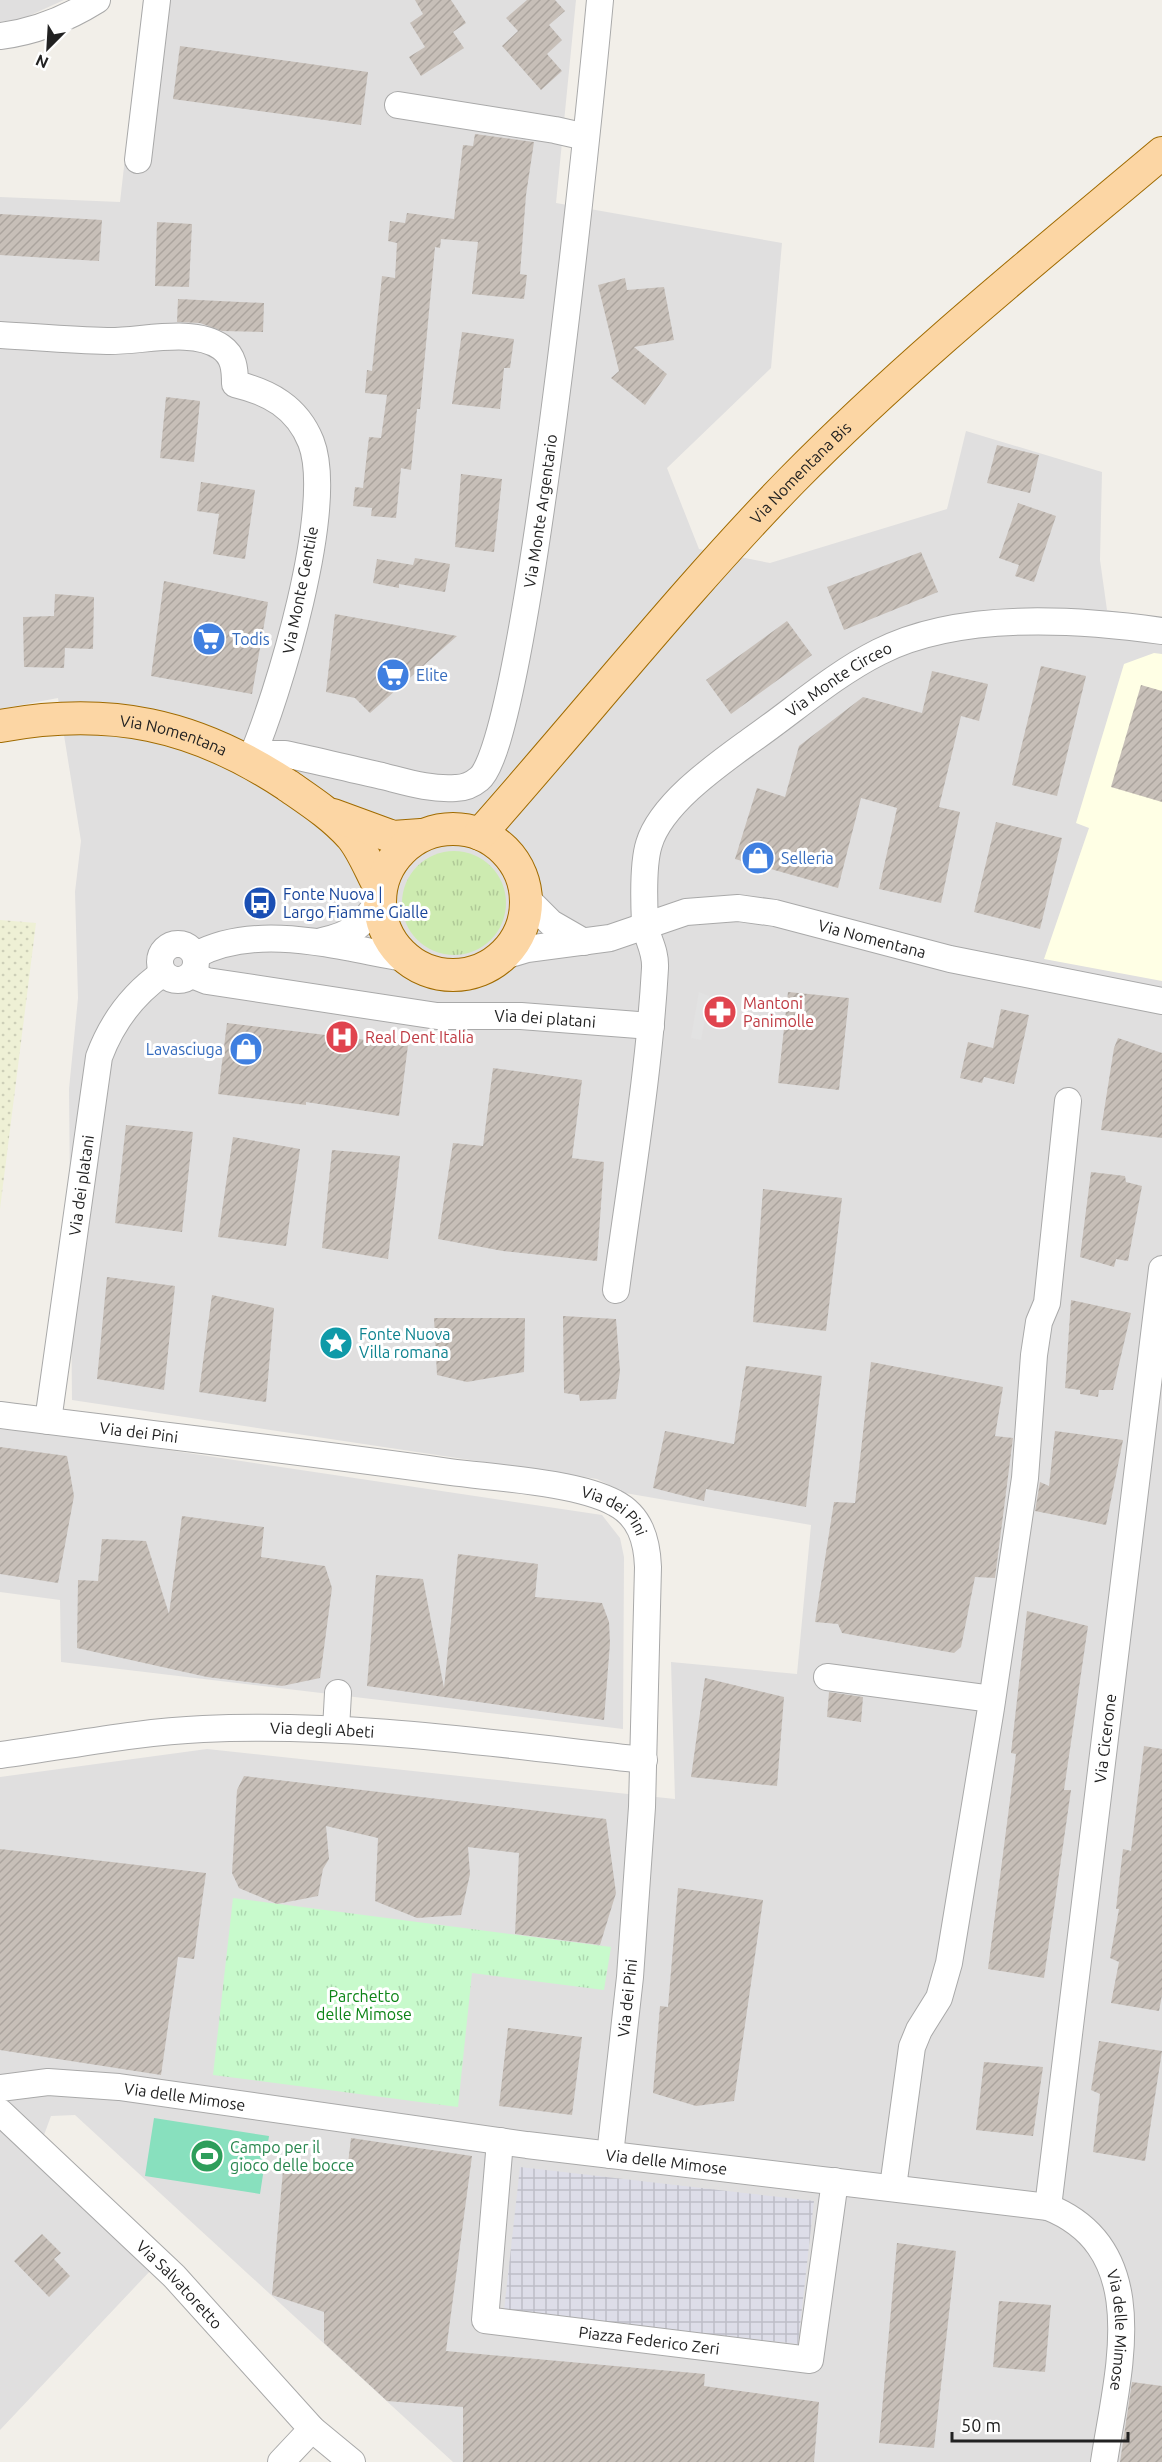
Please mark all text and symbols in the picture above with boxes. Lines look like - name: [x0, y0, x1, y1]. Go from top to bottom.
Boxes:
- north arrow: [18, 18, 78, 78]
- text: N: [33, 51, 51, 72]
- street label: Via Nomentana Bis: [746, 418, 855, 527]
- street label: Via Monte Argentario: [520, 433, 560, 589]
- street label: Via Monte Gentile: [279, 525, 321, 655]
- supermarket icon: Todis: [191, 621, 227, 657]
- place label: Todis: [232, 630, 270, 648]
- street label: Via Monte Circeo: [782, 638, 894, 720]
- supermarket icon: Elite: [375, 657, 411, 693]
- place label: Elite: [416, 666, 448, 684]
- street label: Via Nomentana: [119, 711, 230, 759]
- shop icon: Selleria: [740, 840, 776, 876]
- place label: Selleria: [781, 849, 834, 867]
- bus stop icon: Fonte Nuova | Largo Fiamme Gialle: [242, 885, 278, 921]
- place label: Fonte Nuova | Largo Fiamme Gialle: [283, 885, 428, 921]
- street label: Via Nomentana: [816, 916, 928, 961]
- pharmacy icon: Mantoni Panimolle: [702, 994, 738, 1030]
- place label: Mantoni Panimolle: [743, 994, 814, 1030]
- street label: Via dei platani: [494, 1007, 596, 1031]
- hospital icon: Real Dent Italia: [324, 1019, 360, 1055]
- place label: Real Dent Italia: [365, 1028, 474, 1046]
- shop icon: Lavasciuga: [228, 1031, 264, 1067]
- place label: Lavasciuga: [146, 1040, 223, 1058]
- street label: Via dei platani: [65, 1134, 97, 1237]
- place icon: Fonte Nuova Villa romana: [318, 1325, 354, 1361]
- place label: Fonte Nuova Villa romana: [359, 1325, 451, 1361]
- street label: Via dei Pini: [99, 1418, 179, 1446]
- street label: Via dei Pini: [579, 1482, 651, 1538]
- street label: Via Cicerone: [1091, 1693, 1119, 1784]
- street label: Via degli Abeti: [270, 1719, 375, 1741]
- street label: Via dei Pini: [614, 1958, 640, 2038]
- park label: Parchetto delle Mimose: [316, 1987, 412, 2023]
- street label: Via delle Mimose: [123, 2079, 247, 2114]
- sports icon: Campo per il gioco delle bocce: [189, 2138, 225, 2174]
- place label: Campo per il gioco delle bocce: [230, 2138, 354, 2174]
- street label: Via delle Mimose: [605, 2145, 728, 2178]
- street label: Via Salvatoretto: [133, 2237, 226, 2332]
- street label: Via delle Mimose: [1104, 2267, 1130, 2392]
- street label: Piazza Federico Zeri: [578, 2323, 721, 2358]
- scale bar: [952, 2405, 1128, 2443]
- text: 50 m: [961, 2415, 1001, 2435]

